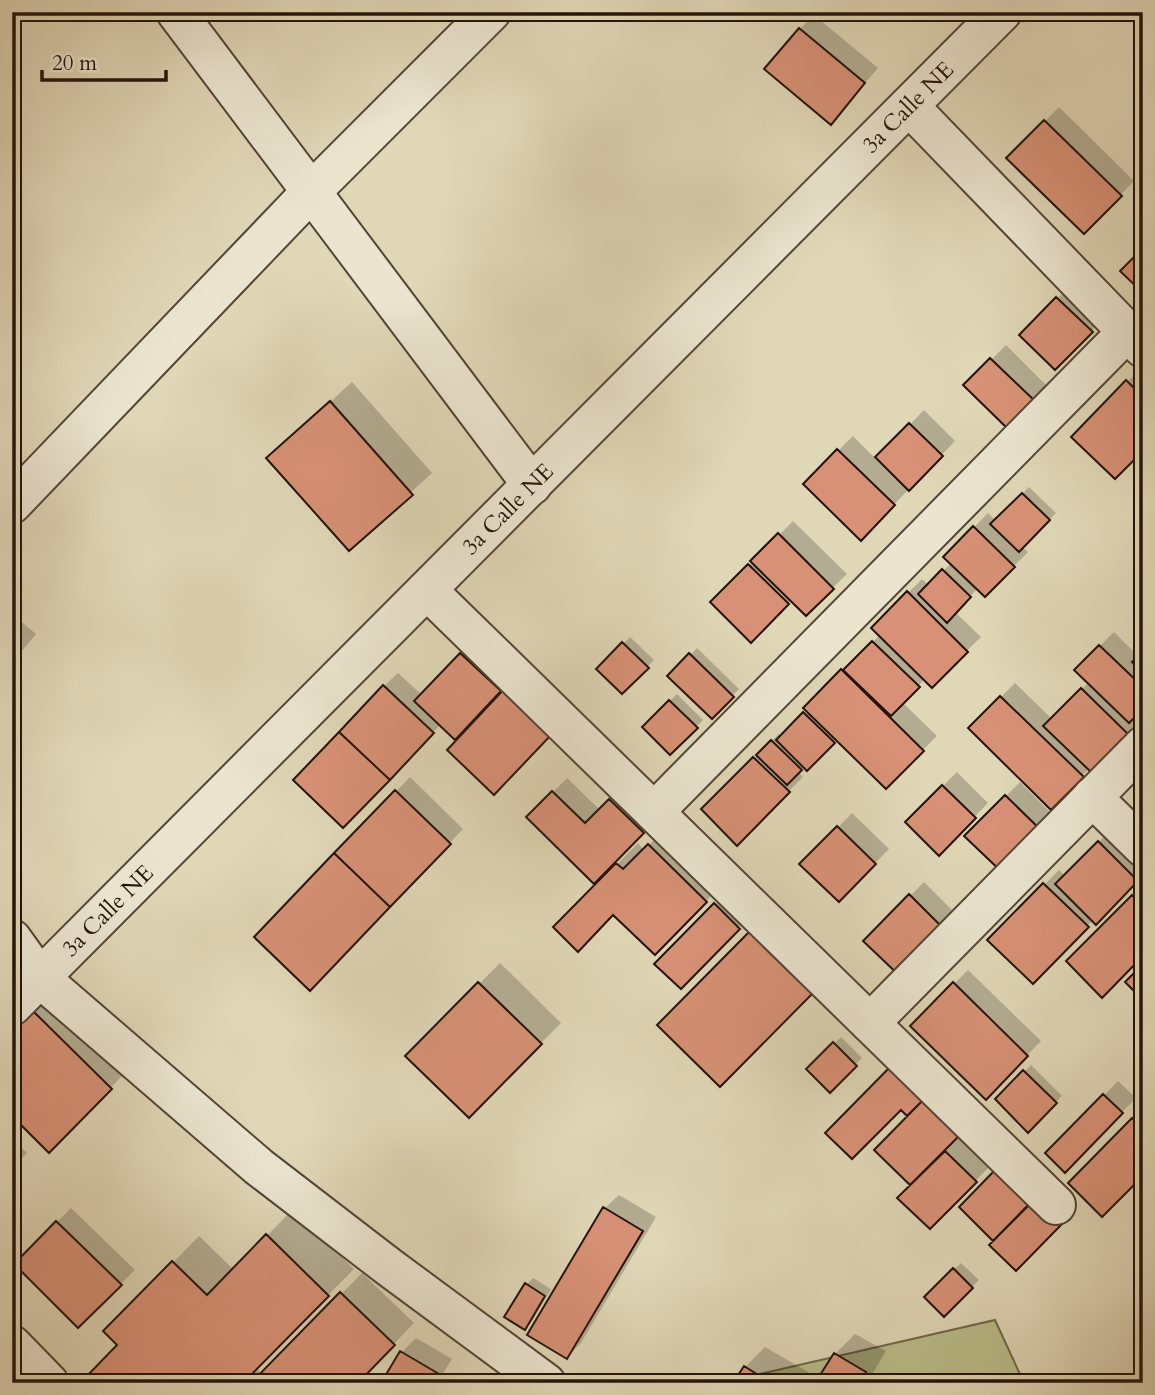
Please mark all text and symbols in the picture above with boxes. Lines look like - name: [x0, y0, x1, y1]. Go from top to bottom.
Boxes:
- scale bar: [42, 38, 166, 82]
- text: 20 m: [52, 49, 97, 78]
- street label: 3a Calle NE: [855, 54, 960, 159]
- street label: 3a Calle NE: [455, 456, 560, 561]
- street label: 3a Calle NE: [55, 858, 160, 963]

